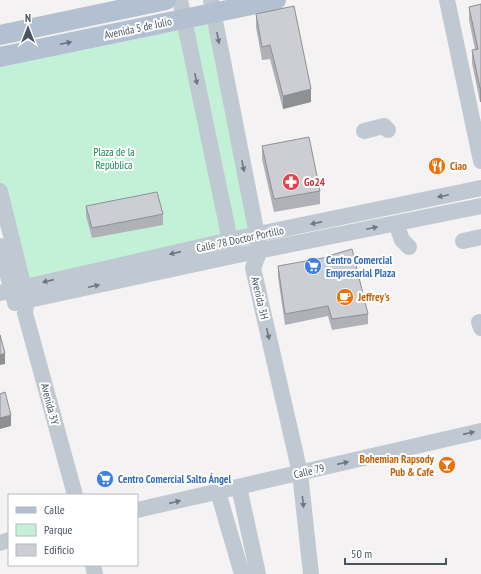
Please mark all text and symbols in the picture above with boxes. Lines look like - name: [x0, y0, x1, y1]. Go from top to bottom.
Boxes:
- north arrow: [8, 8, 48, 48]
- text: N: [25, 11, 31, 25]
- street label: Avenida 5 de Julio: [103, 14, 173, 42]
- one-way arrow: [215, 32, 221, 44]
- one-way arrow: [59, 40, 72, 46]
- one-way arrow: [193, 73, 199, 86]
- park label: Plaza de la República: [93, 145, 135, 172]
- restaurant icon: Ciao: [427, 156, 447, 176]
- place label: Ciao: [450, 159, 467, 173]
- one-way arrow: [240, 160, 246, 172]
- pharmacy icon: Go24: [281, 172, 301, 192]
- place label: Go24: [304, 175, 326, 189]
- one-way arrow: [437, 194, 449, 200]
- one-way arrow: [310, 220, 322, 226]
- street label: Calle 78 Doctor Portillo: [195, 223, 285, 255]
- one-way arrow: [366, 225, 379, 231]
- one-way arrow: [169, 250, 181, 256]
- place label: Centro Comercial Empresarial Plaza: [326, 253, 396, 280]
- supermarket icon: Centro Comercial Empresarial Plaza: [303, 256, 323, 276]
- street label: Avenida 3H: [248, 275, 272, 321]
- one-way arrow: [42, 279, 54, 285]
- one-way arrow: [88, 283, 101, 289]
- cafe icon: Jeffrey's: [335, 287, 355, 307]
- place label: Jeffrey's: [357, 290, 390, 304]
- one-way arrow: [266, 328, 272, 340]
- street label: Avenida 3Y: [38, 382, 62, 426]
- one-way arrow: [463, 430, 475, 436]
- place label: Bohemian Rapsody Pub & Cafe: [360, 452, 435, 479]
- bar icon: Bohemian Rapsody Pub & Cafe: [437, 455, 457, 475]
- one-way arrow: [337, 460, 349, 466]
- street label: Calle 79: [292, 461, 326, 481]
- supermarket icon: Centro Comercial Salto Ángel: [95, 469, 115, 489]
- place label: Centro Comercial Salto Ángel: [118, 472, 231, 486]
- legend: [8, 494, 138, 566]
- one-way arrow: [300, 496, 306, 508]
- one-way arrow: [169, 498, 181, 504]
- text: Calle: [44, 502, 65, 517]
- text: Parque: [44, 522, 73, 537]
- scale bar: [345, 540, 446, 566]
- text: Edificio: [44, 542, 74, 557]
- text: 50 m: [351, 546, 372, 561]

